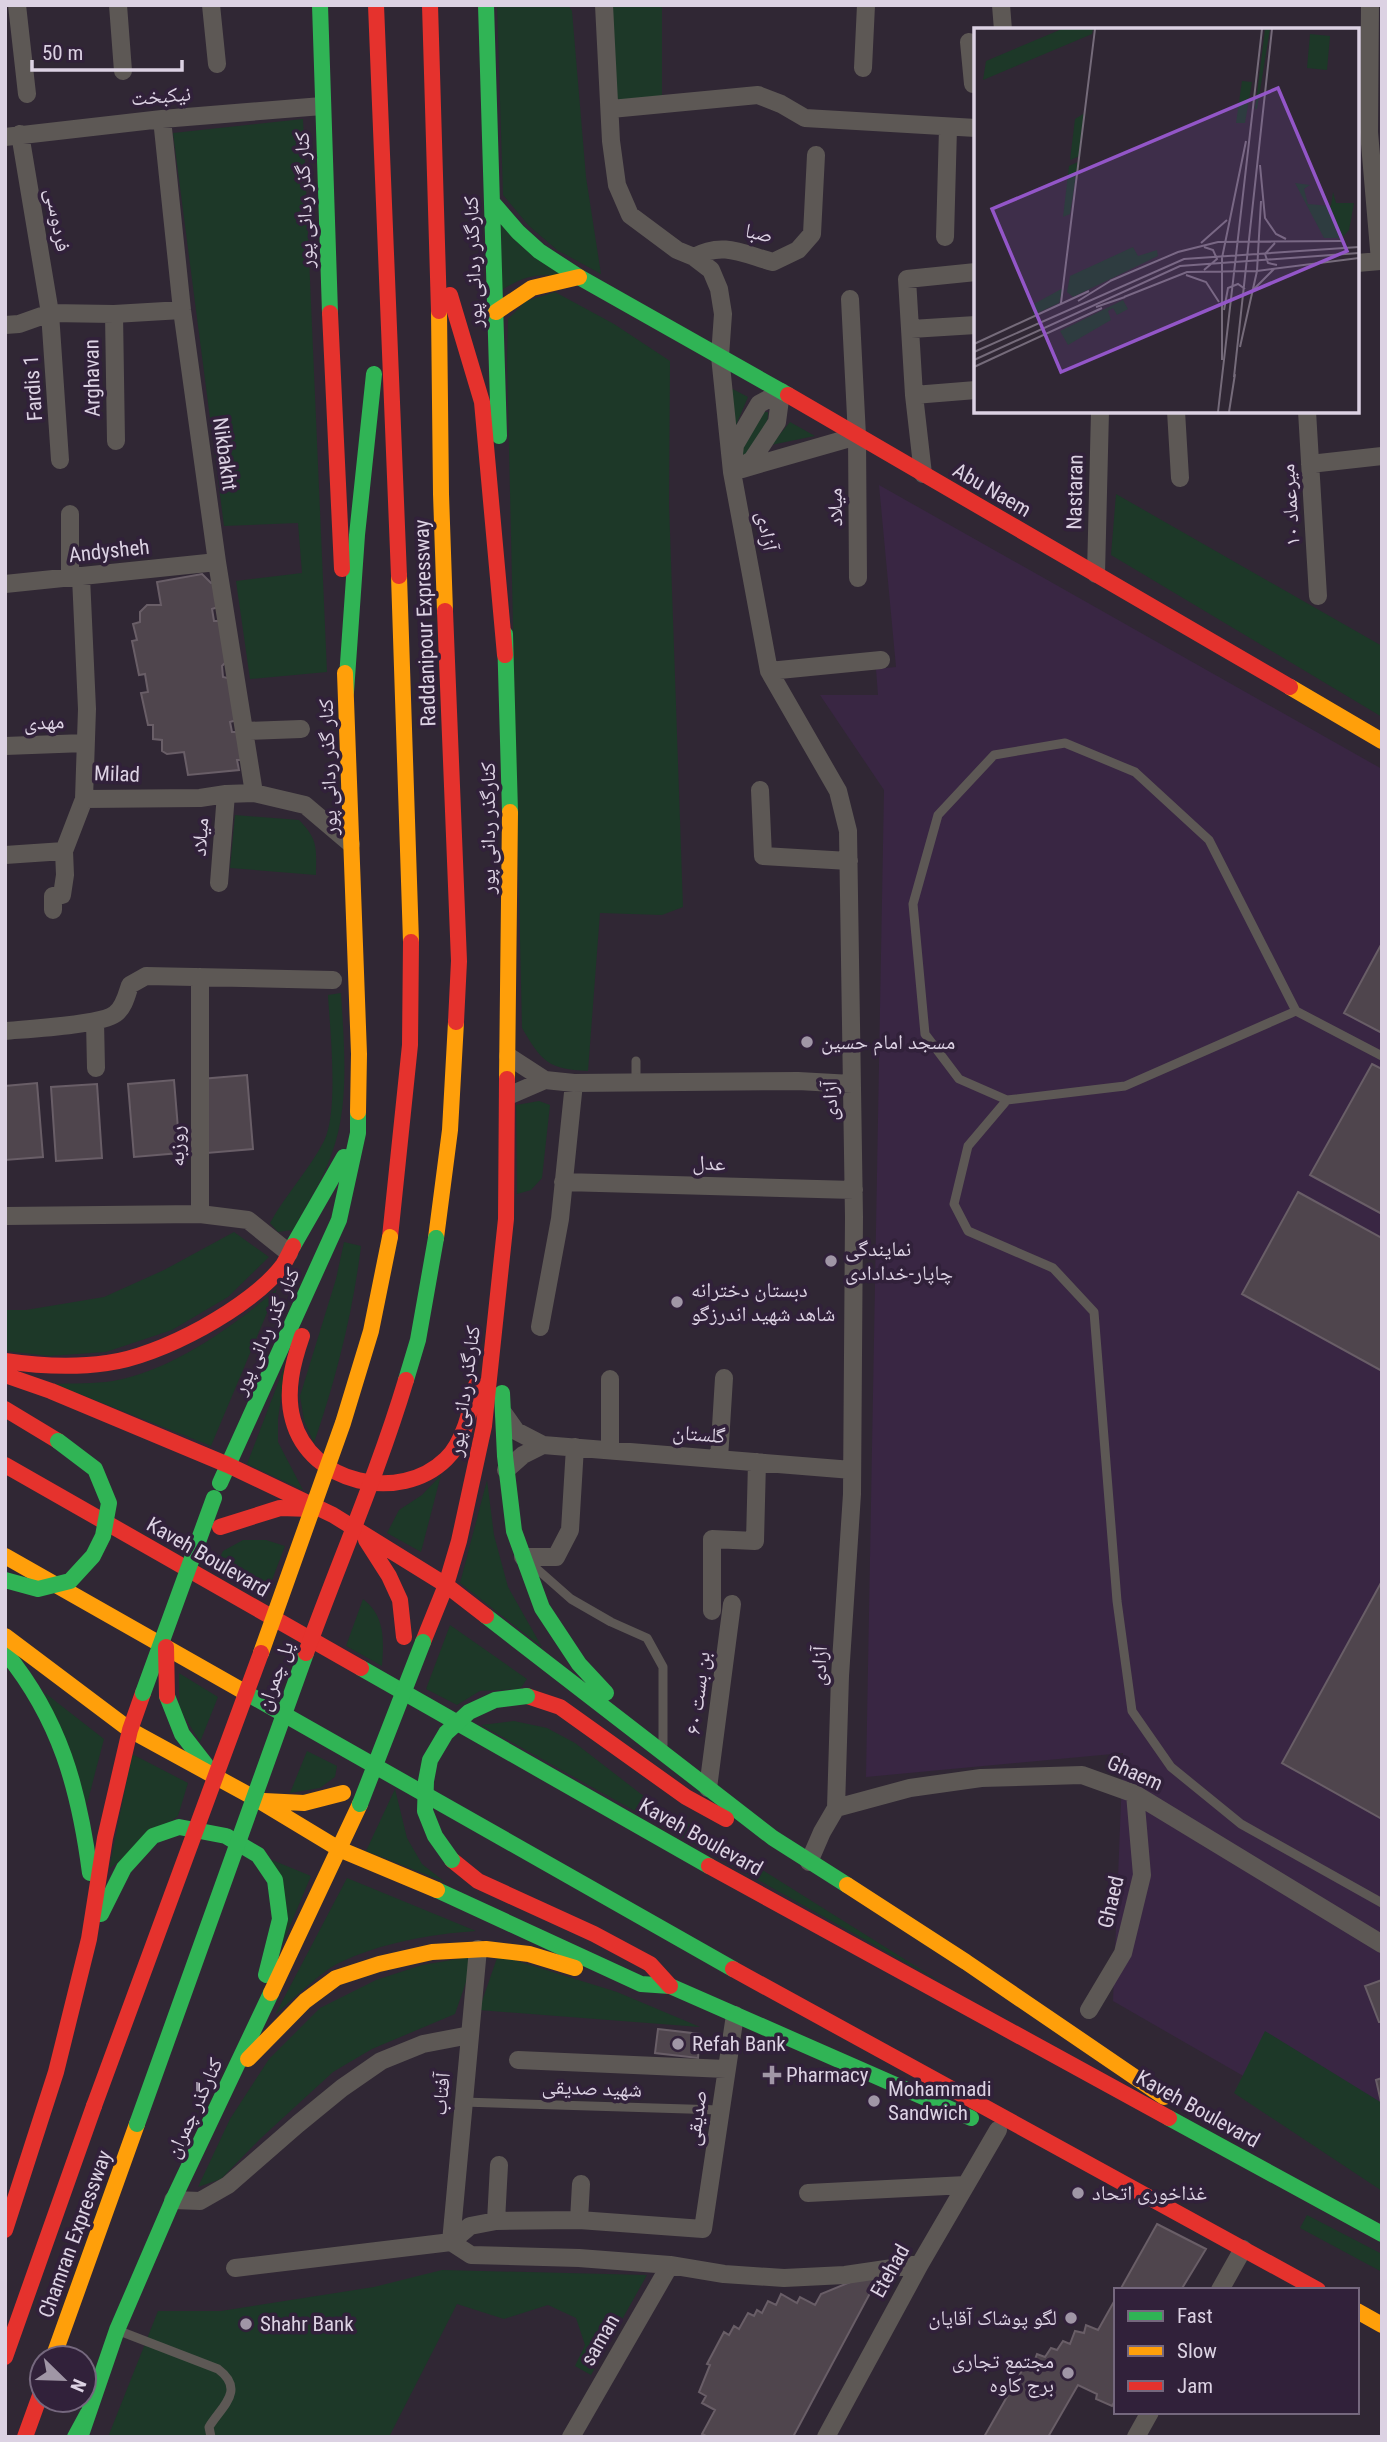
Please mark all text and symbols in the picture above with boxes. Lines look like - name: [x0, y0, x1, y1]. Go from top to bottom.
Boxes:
- scale bar: [32, 28, 182, 72]
- inset map: [974, 28, 1359, 413]
- text: 50 m: [42, 41, 83, 65]
- street label: نیکبخت: [130, 81, 192, 111]
- street label: کنار گذر ردانی پور: [290, 131, 319, 270]
- street label: فردوسی: [40, 186, 75, 254]
- street label: کنارگذر ردانی پور: [459, 195, 488, 329]
- street label: صبا: [743, 218, 775, 248]
- street label: Arghavan: [79, 339, 105, 417]
- street label: Fardis 1: [19, 354, 47, 422]
- street label: Nikbakht: [208, 416, 242, 492]
- street label: Nastaran: [1062, 454, 1088, 530]
- street label: Abu Naem: [949, 458, 1035, 522]
- street label: میرعماد ۱۰: [1275, 463, 1305, 547]
- street label: میلاد: [823, 487, 847, 527]
- street label: آزادی: [752, 509, 782, 553]
- street label: Raddanipour Expressway: [409, 519, 441, 727]
- street label: Andysheh: [67, 535, 151, 567]
- street label: کنار گذر ردانی پور: [314, 698, 343, 837]
- street label: مهدی: [23, 709, 65, 735]
- street label: Milad: [94, 761, 140, 787]
- street label: کنارگذر ردانی پور: [476, 762, 501, 895]
- street label: میلاد: [187, 817, 213, 857]
- place label: مسجد امام حسین: [821, 1030, 955, 1056]
- marker: مسجد امام حسین: [799, 1034, 815, 1050]
- street label: آزادی: [818, 1080, 842, 1121]
- street label: روزبه: [165, 1125, 189, 1167]
- street label: عدل: [692, 1150, 726, 1176]
- place label: نمایندگی چاپار-خدادادی: [845, 1237, 953, 1285]
- marker: نمایندگی چاپار-خدادادی: [823, 1253, 839, 1269]
- street label: کنار گذر ردانی پور: [227, 1263, 306, 1400]
- place label: دبستان دخترانه شاهد شهید اندرزگو: [691, 1278, 835, 1326]
- marker: دبستان دخترانه شاهد شهید اندرزگو: [669, 1294, 685, 1310]
- street label: کنارگذر ردانی پور: [443, 1324, 486, 1459]
- street label: گلستان: [672, 1420, 727, 1448]
- street label: Kaveh Boulevard: [143, 1512, 273, 1602]
- street label: پل چمران: [251, 1638, 300, 1714]
- street label: آزادی: [806, 1645, 832, 1686]
- street label: بن بست ۶۰: [681, 1650, 716, 1736]
- street label: Ghaem: [1104, 1750, 1166, 1796]
- street label: Kaveh Boulevard: [635, 1793, 767, 1881]
- street label: Ghaed: [1093, 1874, 1129, 1930]
- place label: Refah Bank: [692, 2032, 786, 2056]
- marker: Refah Bank: [670, 2036, 686, 2052]
- street label: کنارگذر چمران: [160, 2054, 228, 2162]
- place label: Pharmacy: [786, 2063, 869, 2087]
- street label: Kaveh Boulevard: [1132, 2065, 1264, 2153]
- marker: Pharmacy: [764, 2067, 780, 2083]
- street label: آفتاب: [427, 2071, 455, 2116]
- street label: شهید صدیقی: [541, 2074, 643, 2103]
- place label: Mohammadi Sandwich: [888, 2077, 992, 2125]
- street label: صدیقی: [680, 2088, 713, 2148]
- marker: Mohammadi Sandwich: [866, 2093, 882, 2109]
- street label: Chamran Expressway: [34, 2147, 117, 2321]
- place label: غذاخوری اتحاد: [1092, 2181, 1207, 2205]
- marker: غذاخوری اتحاد: [1070, 2185, 1086, 2201]
- street label: Etehad: [866, 2240, 914, 2302]
- legend: [1114, 2288, 1359, 2414]
- text: Fast: [1177, 2304, 1213, 2328]
- place label: لگو پوشاک آقایان: [928, 2306, 1057, 2330]
- street label: saman: [576, 2310, 624, 2370]
- marker: لگو پوشاک آقایان: [1063, 2310, 1079, 2326]
- place label: Shahr Bank: [260, 2312, 354, 2336]
- marker: Shahr Bank: [238, 2316, 254, 2332]
- text: Slow: [1177, 2339, 1217, 2363]
- north arrow: [28, 2344, 98, 2414]
- place label: مجتمع تجاری برج کاوه: [952, 2349, 1054, 2398]
- marker: مجتمع تجاری برج کاوه: [1060, 2365, 1076, 2381]
- text: Jam: [1177, 2374, 1213, 2398]
- text: N: [65, 2376, 91, 2395]

